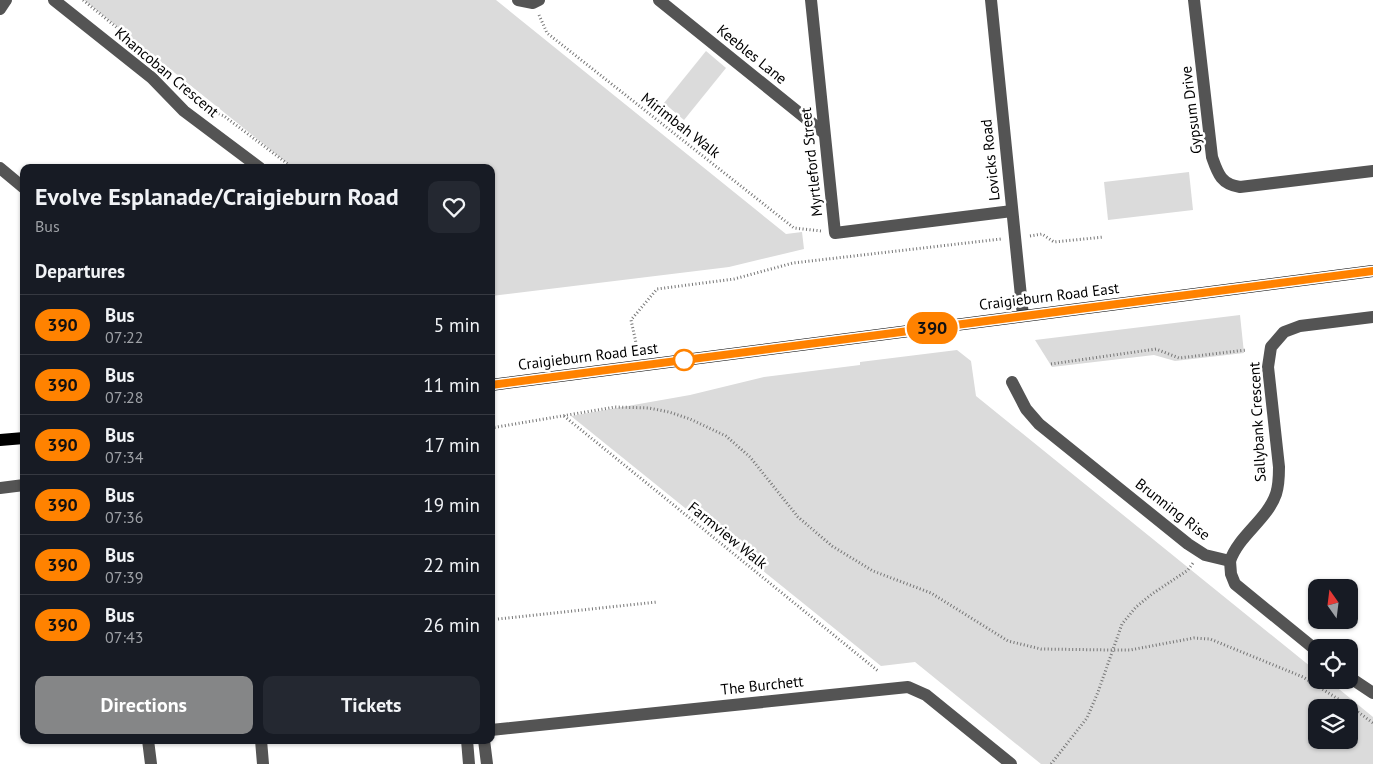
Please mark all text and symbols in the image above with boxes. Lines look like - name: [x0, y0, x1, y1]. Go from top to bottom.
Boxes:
- street label: Keebles Lane: [713, 20, 791, 88]
- street label: Khancoban Crescent: [111, 23, 223, 121]
- street label: Gypsum Drive: [1176, 65, 1206, 155]
- street label: Mirimbah Walk: [638, 88, 725, 162]
- street label: Myrtleford Street: [796, 106, 826, 218]
- street label: Lovicks Road: [976, 118, 1004, 202]
- text: Evolve Esplanade/Craigieburn Road: [35, 181, 399, 212]
- button: heart: [428, 181, 480, 233]
- text: Bus: [35, 216, 60, 236]
- text: Departures: [35, 259, 125, 283]
- street label: Craigieburn Road East: [978, 278, 1120, 314]
- text: Bus: [105, 303, 134, 327]
- line badge: 390: [903, 312, 961, 344]
- text: 390: [47, 313, 78, 336]
- text: 5 min: [434, 313, 480, 337]
- text: 390: [917, 316, 947, 339]
- text: 07:22: [105, 327, 143, 347]
- street label: Craigieburn Road East: [517, 338, 659, 374]
- unlabelled marker: [673, 349, 695, 371]
- street label: Sallybank Crescent: [1244, 361, 1270, 483]
- text: Bus: [105, 363, 134, 387]
- text: 390: [47, 373, 78, 396]
- text: 11 min: [423, 373, 480, 397]
- text: 07:28: [105, 387, 143, 407]
- text: Bus: [105, 423, 134, 447]
- text: 390: [47, 433, 78, 456]
- text: 17 min: [424, 433, 480, 457]
- text: 07:34: [105, 447, 143, 467]
- street label: Brunning Rise: [1132, 474, 1214, 544]
- text: Bus: [105, 483, 134, 507]
- text: 390: [47, 493, 78, 516]
- text: 19 min: [423, 493, 480, 517]
- street label: Farmview Walk: [685, 497, 772, 573]
- text: 07:36: [105, 507, 143, 527]
- text: Bus: [105, 543, 134, 567]
- text: 390: [47, 553, 78, 576]
- text: 22 min: [423, 553, 480, 577]
- text: 07:39: [105, 567, 143, 587]
- north arrow: [1308, 579, 1358, 629]
- map controls: [1308, 579, 1358, 749]
- text: Bus: [105, 603, 134, 627]
- text: 390: [47, 613, 78, 636]
- text: 26 min: [423, 613, 480, 637]
- text: 07:43: [105, 627, 143, 647]
- button: locate: [1308, 639, 1358, 689]
- street label: The Burchett: [720, 671, 804, 699]
- button: Directions: [35, 676, 253, 734]
- button: Tickets: [263, 676, 480, 734]
- button: layers: [1308, 699, 1358, 749]

